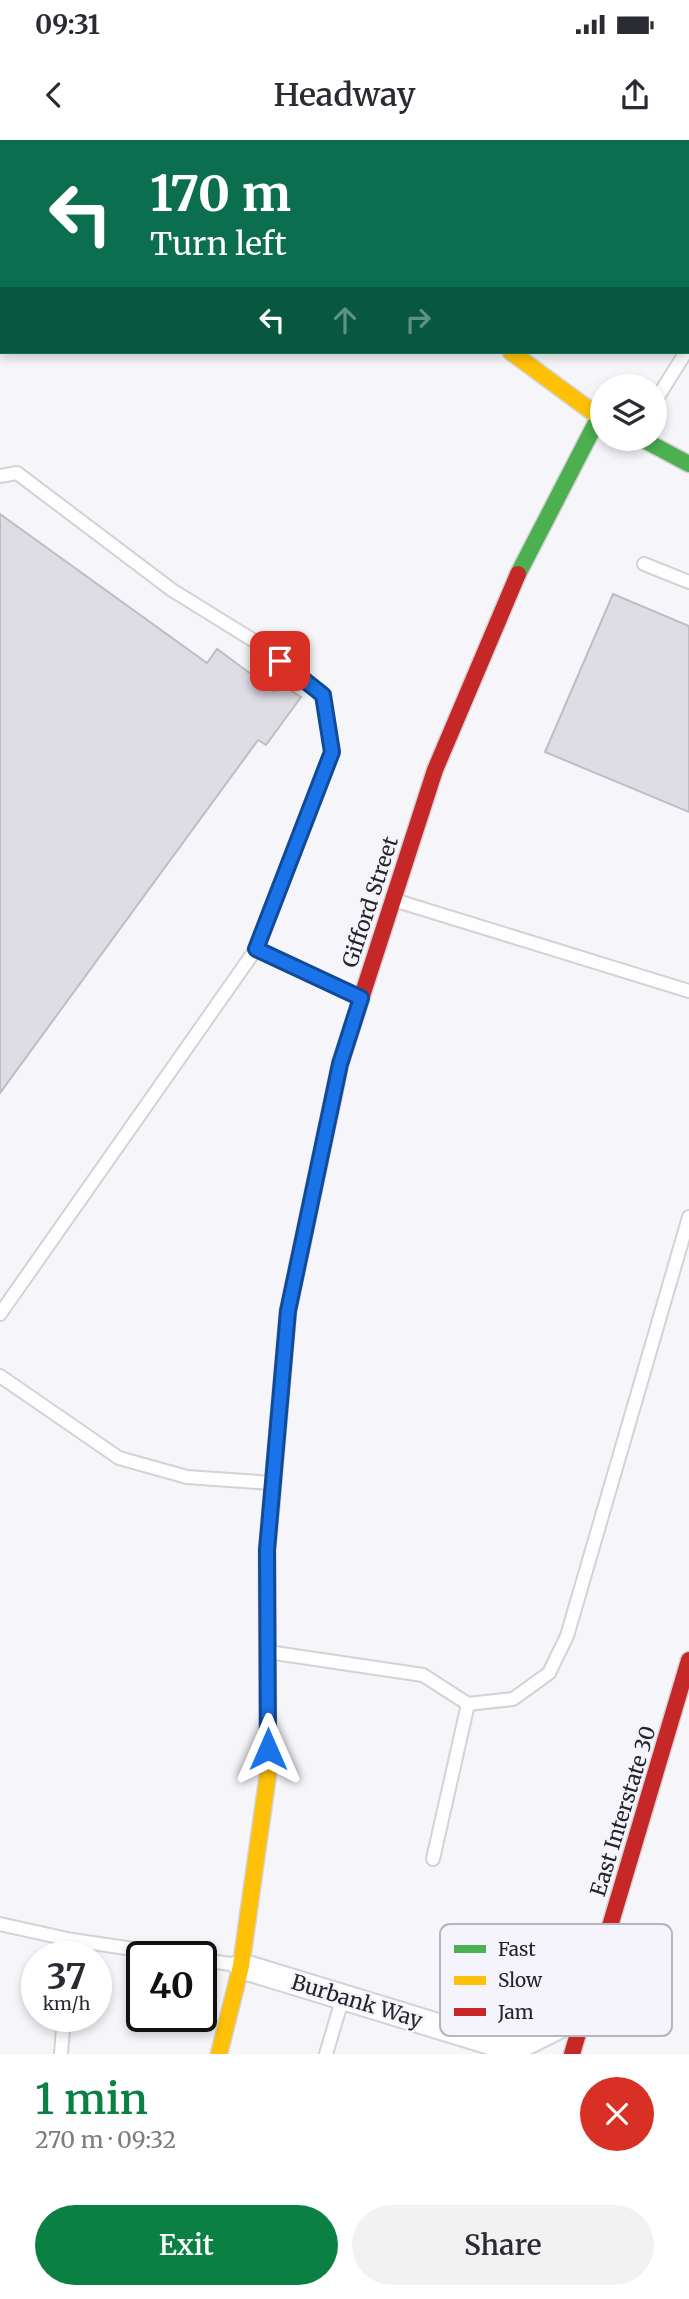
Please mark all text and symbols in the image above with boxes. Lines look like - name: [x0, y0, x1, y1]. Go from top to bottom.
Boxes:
- text: 09:31: [35, 8, 100, 41]
- text: Headway: [274, 75, 415, 115]
- icon: back: [35, 76, 73, 114]
- icon: share: [616, 76, 654, 114]
- text: 170 m: [150, 163, 291, 224]
- icon: left: [35, 168, 126, 259]
- text: Turn left: [150, 224, 287, 264]
- icon: left: [253, 301, 291, 339]
- icon: ahead: [326, 301, 364, 339]
- icon: right: [399, 301, 437, 339]
- map controls: [590, 374, 667, 451]
- button: layers: [590, 374, 667, 451]
- pin: [250, 631, 310, 691]
- icon: arrive: [261, 642, 299, 680]
- street label: Gifford Street: [336, 833, 404, 971]
- position arrow: [231, 1712, 305, 1786]
- street label: East Interstate 30: [584, 1723, 662, 1899]
- legend: [440, 1924, 672, 2036]
- text: Fast: [498, 1937, 536, 1961]
- speed limit sign: 40: [126, 1941, 217, 2032]
- text: 37: [47, 1955, 86, 1999]
- street label: Burbank Way: [288, 1968, 427, 2034]
- text: Slow: [498, 1968, 543, 1992]
- text: km/h: [43, 1992, 90, 2015]
- text: Jam: [497, 2000, 534, 2024]
- text: 1 min: [35, 2073, 148, 2125]
- button: close: [580, 2077, 654, 2151]
- text: 270 m · 09:32: [35, 2125, 176, 2154]
- button: Exit: [35, 2205, 338, 2285]
- button: Share: [352, 2205, 654, 2285]

